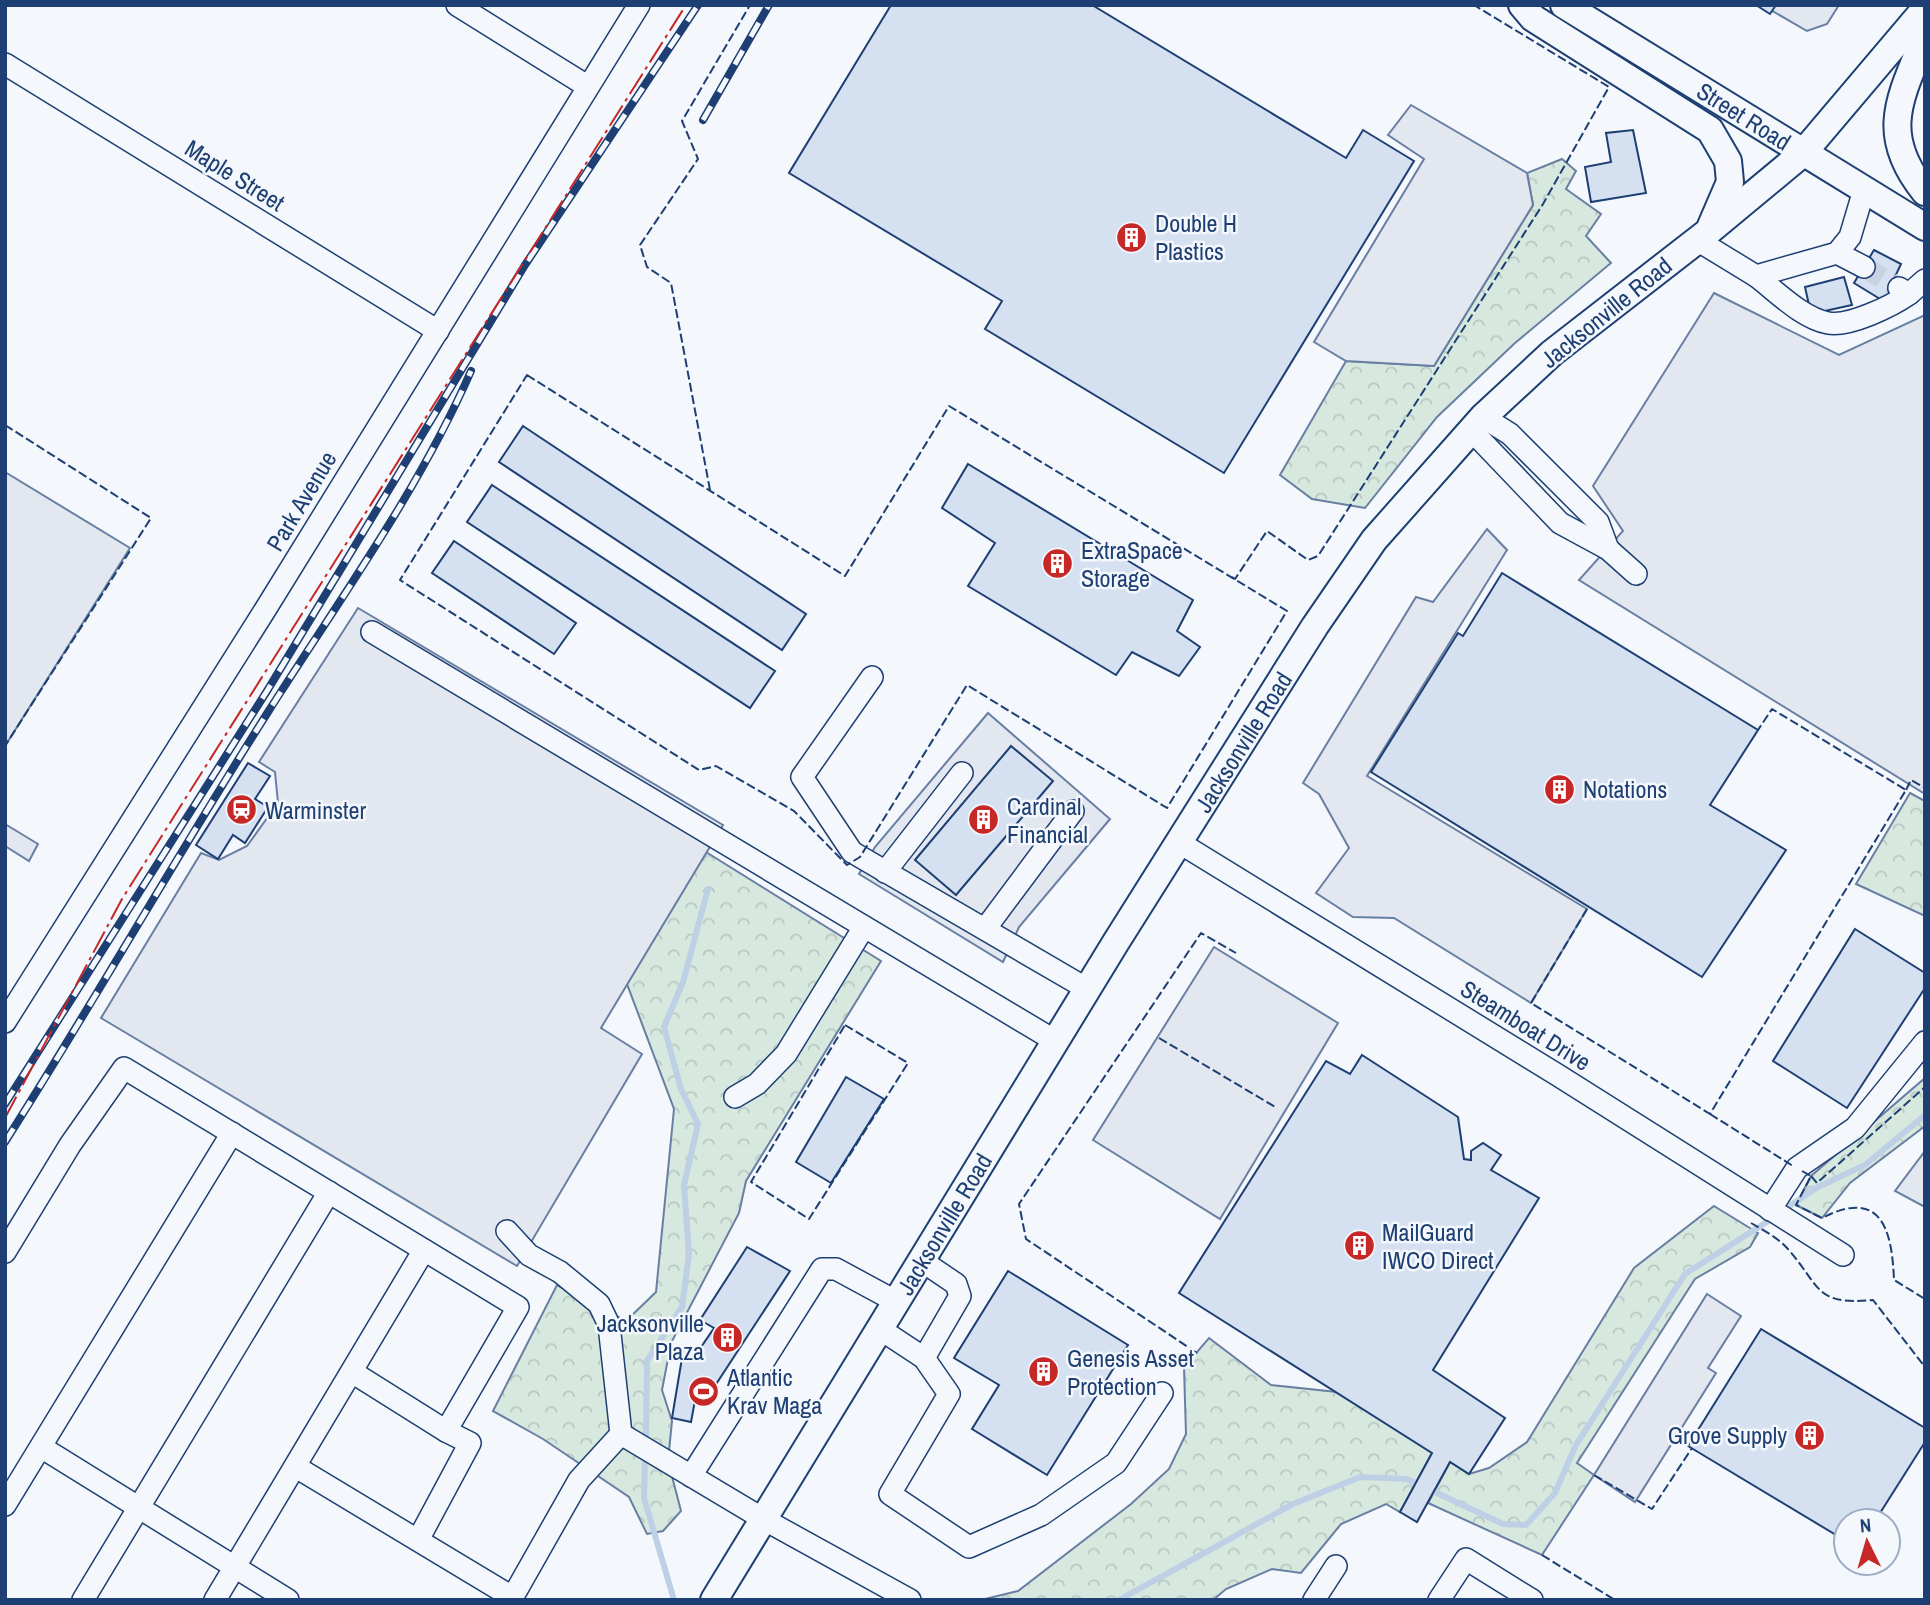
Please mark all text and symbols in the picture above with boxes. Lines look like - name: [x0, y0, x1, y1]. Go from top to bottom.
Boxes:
- street label: Street Road: [1691, 75, 1797, 157]
- street label: Maple Street: [179, 132, 291, 218]
- place label: Double H Plastics: [1155, 207, 1237, 267]
- building icon: Double H Plastics: [1115, 220, 1149, 254]
- street label: Jacksonville Road: [1534, 249, 1678, 375]
- street label: Park Avenue: [259, 445, 343, 557]
- place label: ExtraSpace Storage: [1081, 534, 1183, 594]
- building icon: ExtraSpace Storage: [1041, 547, 1075, 581]
- street label: Jacksonville Road: [1187, 666, 1299, 818]
- building icon: Notations: [1543, 772, 1577, 806]
- place label: Notations: [1583, 773, 1667, 805]
- place label: Cardinal Financial: [1007, 790, 1088, 850]
- station icon: Warminster: [225, 793, 259, 827]
- place label: Warminster: [265, 794, 366, 826]
- building icon: Cardinal Financial: [967, 803, 1001, 837]
- street label: Steamboat Drive: [1455, 972, 1597, 1078]
- street label: Jacksonville Road: [889, 1147, 999, 1301]
- place label: MailGuard IWCO Direct: [1382, 1216, 1494, 1276]
- building icon: MailGuard IWCO Direct: [1342, 1229, 1376, 1263]
- place label: Jacksonville Plaza: [597, 1307, 704, 1367]
- building icon: Jacksonville Plaza: [710, 1320, 744, 1354]
- place label: Genesis Asset Protection: [1067, 1342, 1194, 1402]
- building icon: Genesis Asset Protection: [1027, 1355, 1061, 1389]
- place label: Atlantic Krav Maga: [726, 1361, 822, 1421]
- sports icon: Atlantic Krav Maga: [687, 1374, 721, 1408]
- building icon: Grove Supply: [1793, 1418, 1827, 1452]
- place label: Grove Supply: [1668, 1419, 1787, 1451]
- north arrow: [1832, 1507, 1902, 1577]
- text: N: [1859, 1512, 1872, 1539]

